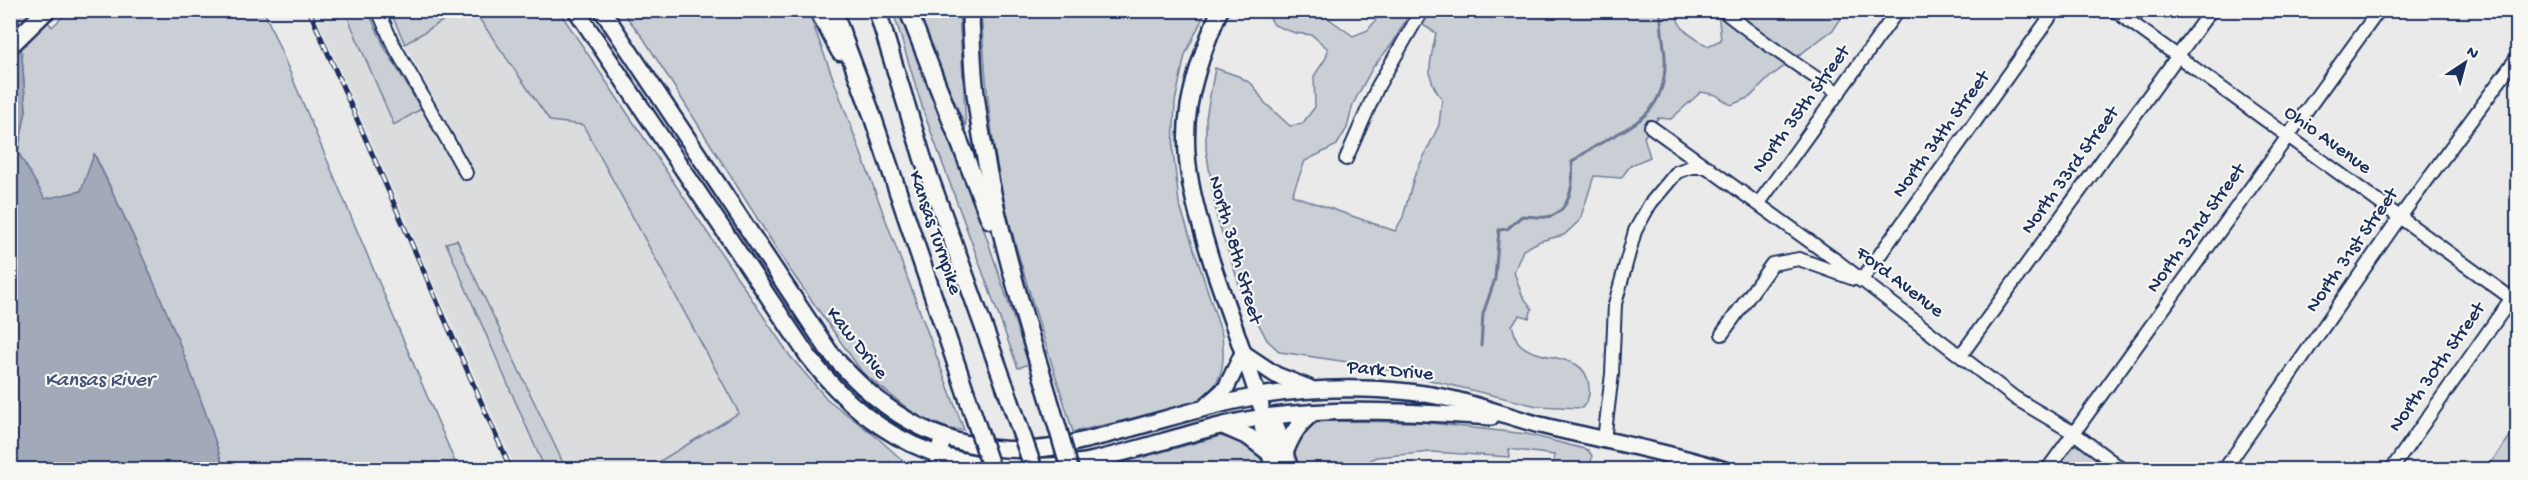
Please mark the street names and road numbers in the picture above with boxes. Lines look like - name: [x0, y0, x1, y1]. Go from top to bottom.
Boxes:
- street label: North 35th Street: [1748, 40, 1857, 178]
- street label: North 34th Street: [1888, 66, 1997, 203]
- street label: North 33rd Street: [2017, 101, 2126, 239]
- street label: Ohio Avenue: [2279, 102, 2376, 181]
- street label: North 32nd Street: [2143, 159, 2253, 298]
- street label: Kansas Turnpike: [902, 168, 966, 298]
- street label: North 38th Street: [1202, 174, 1267, 328]
- street label: North 31st Street: [2302, 183, 2405, 317]
- street label: Ford Avenue: [1850, 242, 1948, 324]
- street label: North 30th Street: [2385, 297, 2492, 437]
- street label: Kaw Drive: [820, 303, 892, 385]
- street label: Park Drive: [1345, 357, 1435, 387]

